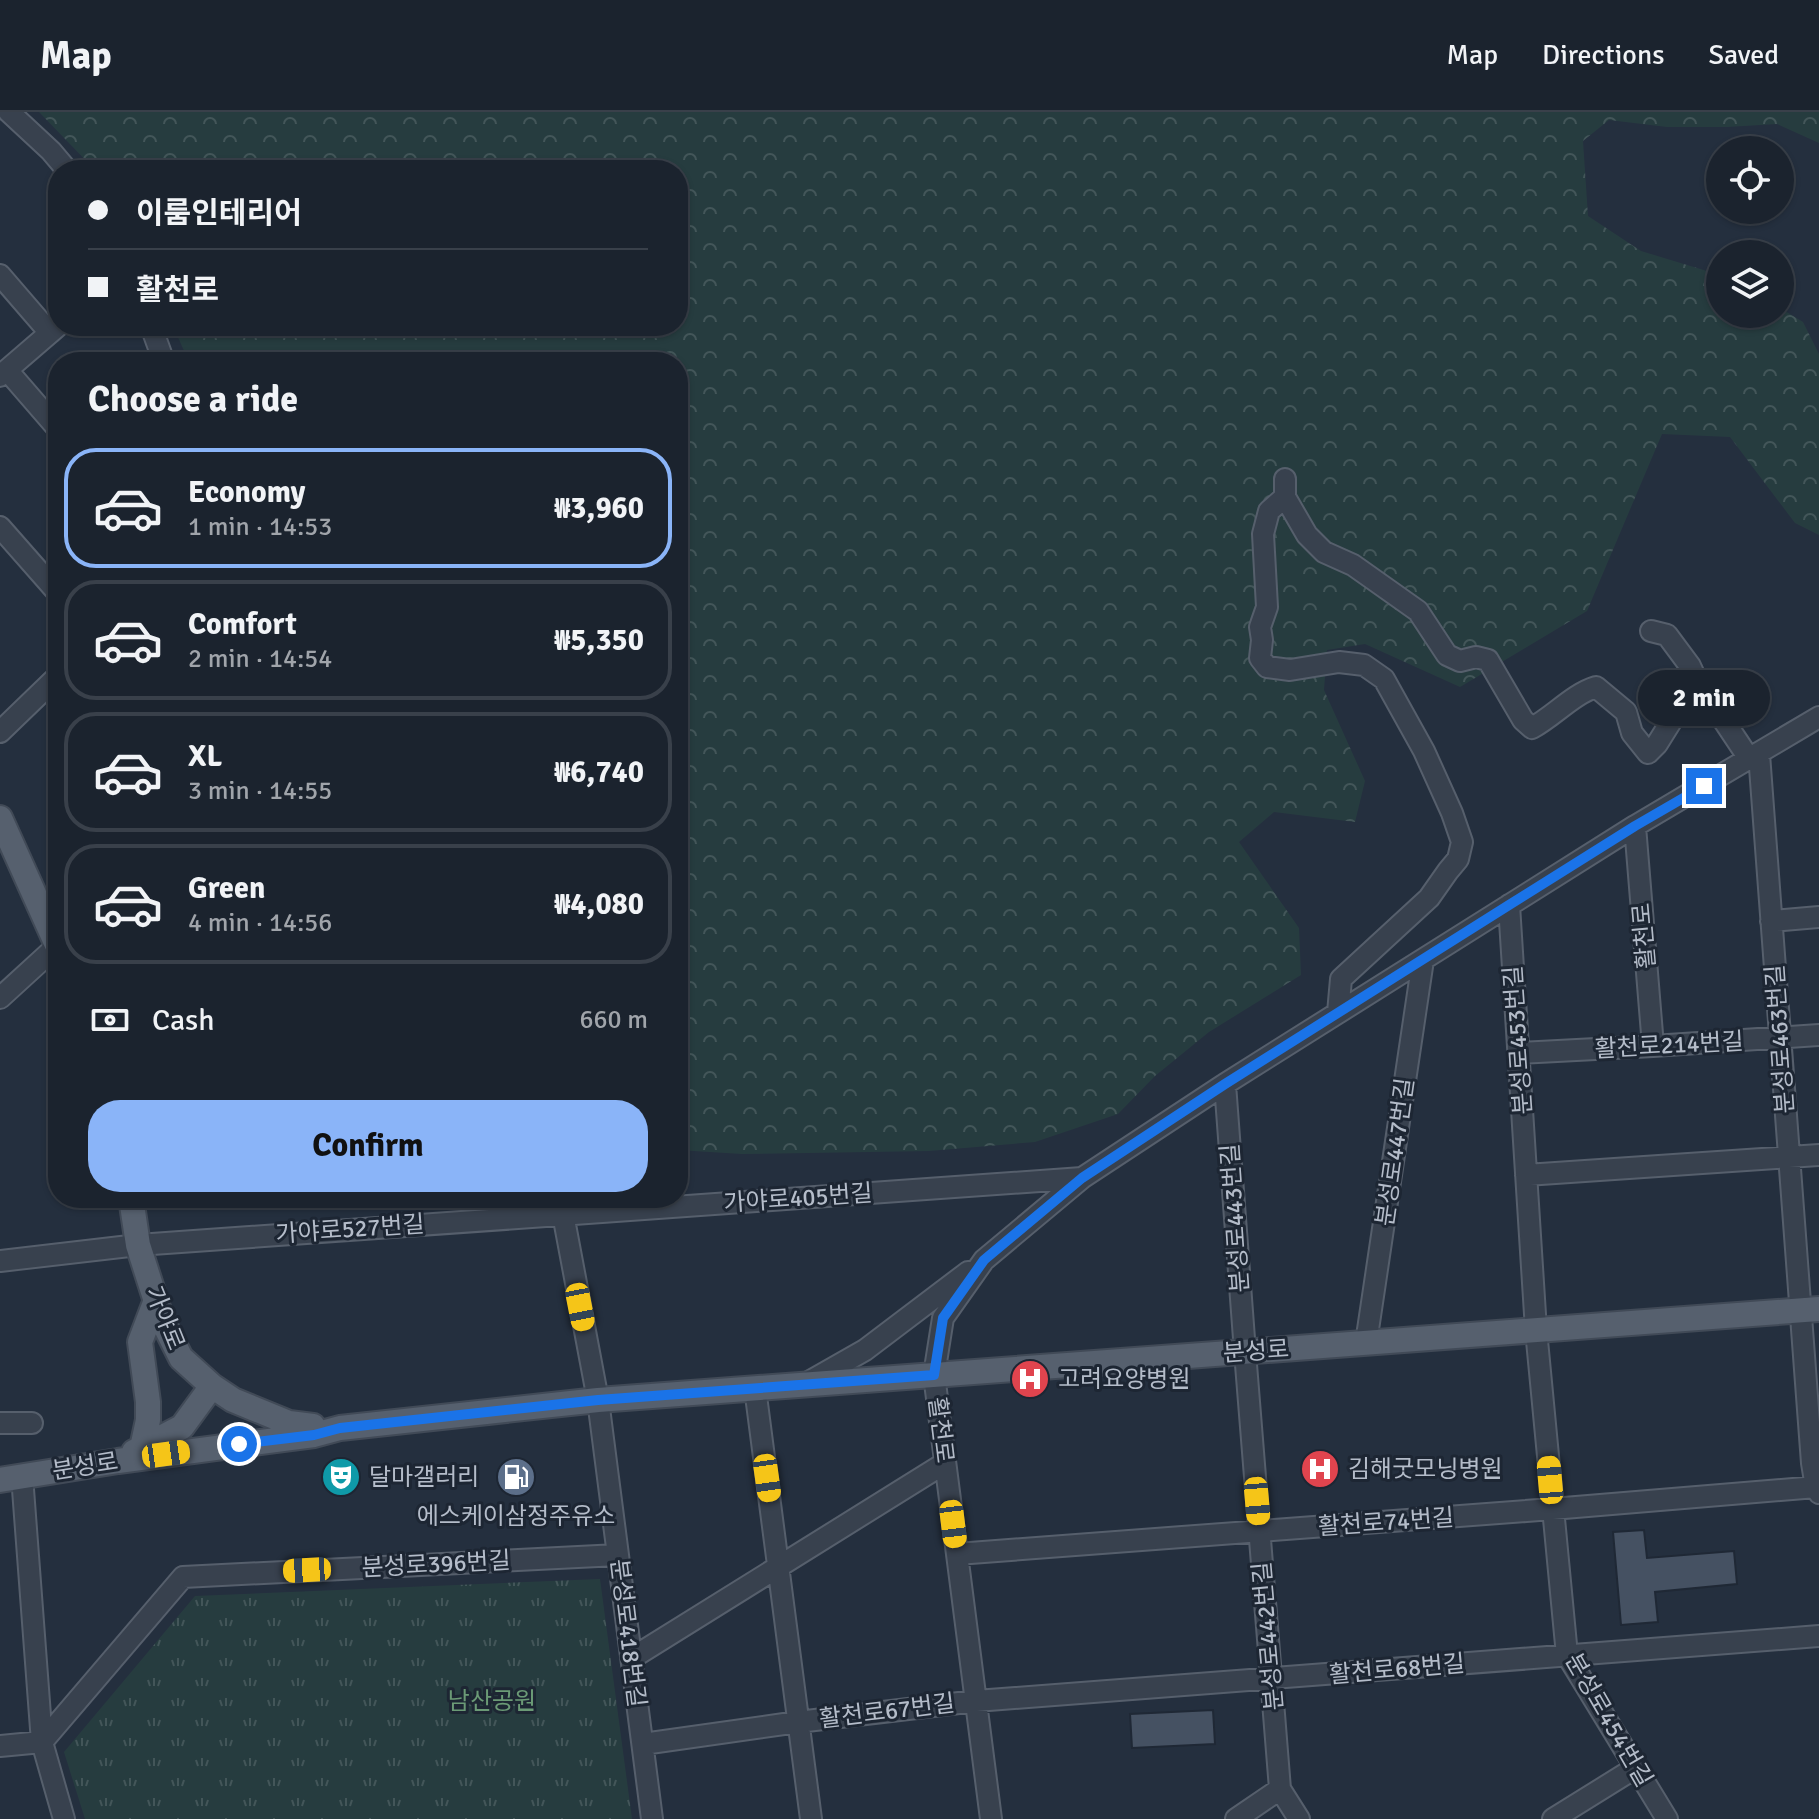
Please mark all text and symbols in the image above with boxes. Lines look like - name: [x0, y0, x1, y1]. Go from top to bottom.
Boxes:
- text: Map: [40, 32, 112, 79]
- text: Map: [1446, 38, 1498, 72]
- text: Directions: [1542, 38, 1664, 72]
- text: Saved: [1708, 38, 1779, 72]
- map controls: [1706, 136, 1794, 328]
- button: locate: [1706, 136, 1794, 224]
- text: 이룸인테리어: [136, 195, 302, 232]
- button: layers: [1706, 240, 1794, 328]
- text: 활천로: [136, 272, 219, 309]
- text: Choose a ride: [88, 377, 298, 422]
- icon: car: [92, 472, 164, 544]
- text: Economy: [188, 474, 305, 511]
- text: ₩3,960: [554, 490, 644, 527]
- text: 1 min · 14:53: [188, 511, 332, 543]
- icon: car: [92, 604, 164, 676]
- text: Comfort: [188, 606, 297, 643]
- text: ₩5,350: [554, 622, 644, 659]
- text: 2 min · 14:54: [188, 643, 332, 675]
- callout: 2 min: [1638, 670, 1770, 726]
- text: 2 min: [1673, 682, 1735, 714]
- icon: car: [92, 736, 164, 808]
- text: XL: [188, 738, 222, 775]
- text: ₩6,740: [554, 754, 644, 791]
- route end: [1686, 768, 1722, 804]
- text: 3 min · 14:55: [188, 775, 332, 807]
- icon: car: [92, 868, 164, 940]
- text: Green: [188, 870, 265, 907]
- text: ₩4,080: [554, 886, 644, 923]
- street label: 활천로: [1626, 902, 1662, 970]
- text: 4 min · 14:56: [188, 907, 332, 939]
- street label: 분성로463번길: [1760, 963, 1800, 1115]
- street label: 분성로453번길: [1498, 964, 1538, 1116]
- icon: cash: [88, 998, 132, 1042]
- text: Cash: [152, 1002, 215, 1039]
- text: 660 m: [579, 1004, 648, 1036]
- street label: 활천로214번길: [1594, 1026, 1744, 1064]
- street label: 분성로447번길: [1370, 1076, 1420, 1228]
- button: Confirm: [88, 1100, 648, 1192]
- street label: 분성로443번길: [1215, 1142, 1255, 1294]
- street label: 가야로405번길: [722, 1178, 874, 1218]
- street label: 가야로527번길: [274, 1209, 426, 1249]
- car: [564, 1281, 596, 1333]
- street label: 가야로: [139, 1282, 191, 1354]
- street label: 분성로: [1222, 1334, 1290, 1368]
- hospital icon: 고려요양병원: [1009, 1358, 1051, 1400]
- place label: 고려요양병원: [1058, 1364, 1190, 1394]
- street label: 활천로: [922, 1395, 960, 1465]
- route start: [221, 1426, 257, 1462]
- car: [141, 1439, 191, 1469]
- street label: 분성로: [50, 1446, 120, 1486]
- hospital icon: 김해굿모닝병원: [1299, 1448, 1341, 1490]
- car: [752, 1453, 782, 1503]
- place label: 김해굿모닝병원: [1348, 1454, 1503, 1484]
- car: [1536, 1455, 1564, 1505]
- theatre icon: 달마갤러리: [320, 1456, 362, 1498]
- fuel station icon: 에스케이삼정주유소: [495, 1456, 537, 1498]
- place label: 달마갤러리: [369, 1462, 479, 1492]
- car: [1243, 1476, 1271, 1526]
- car: [938, 1499, 968, 1549]
- place label: 에스케이삼정주유소: [417, 1501, 615, 1531]
- street label: 활천로74번길: [1317, 1502, 1455, 1542]
- street label: 분성로396번길: [361, 1545, 511, 1583]
- car: [282, 1557, 332, 1583]
- street label: 분성로418번길: [604, 1557, 652, 1709]
- street label: 분성로442번길: [1247, 1560, 1289, 1712]
- street label: 활천로68번길: [1328, 1648, 1466, 1690]
- street label: 분성로454번길: [1559, 1648, 1659, 1792]
- park label: 남산공원: [448, 1686, 536, 1716]
- street label: 활천로67번길: [818, 1688, 956, 1734]

